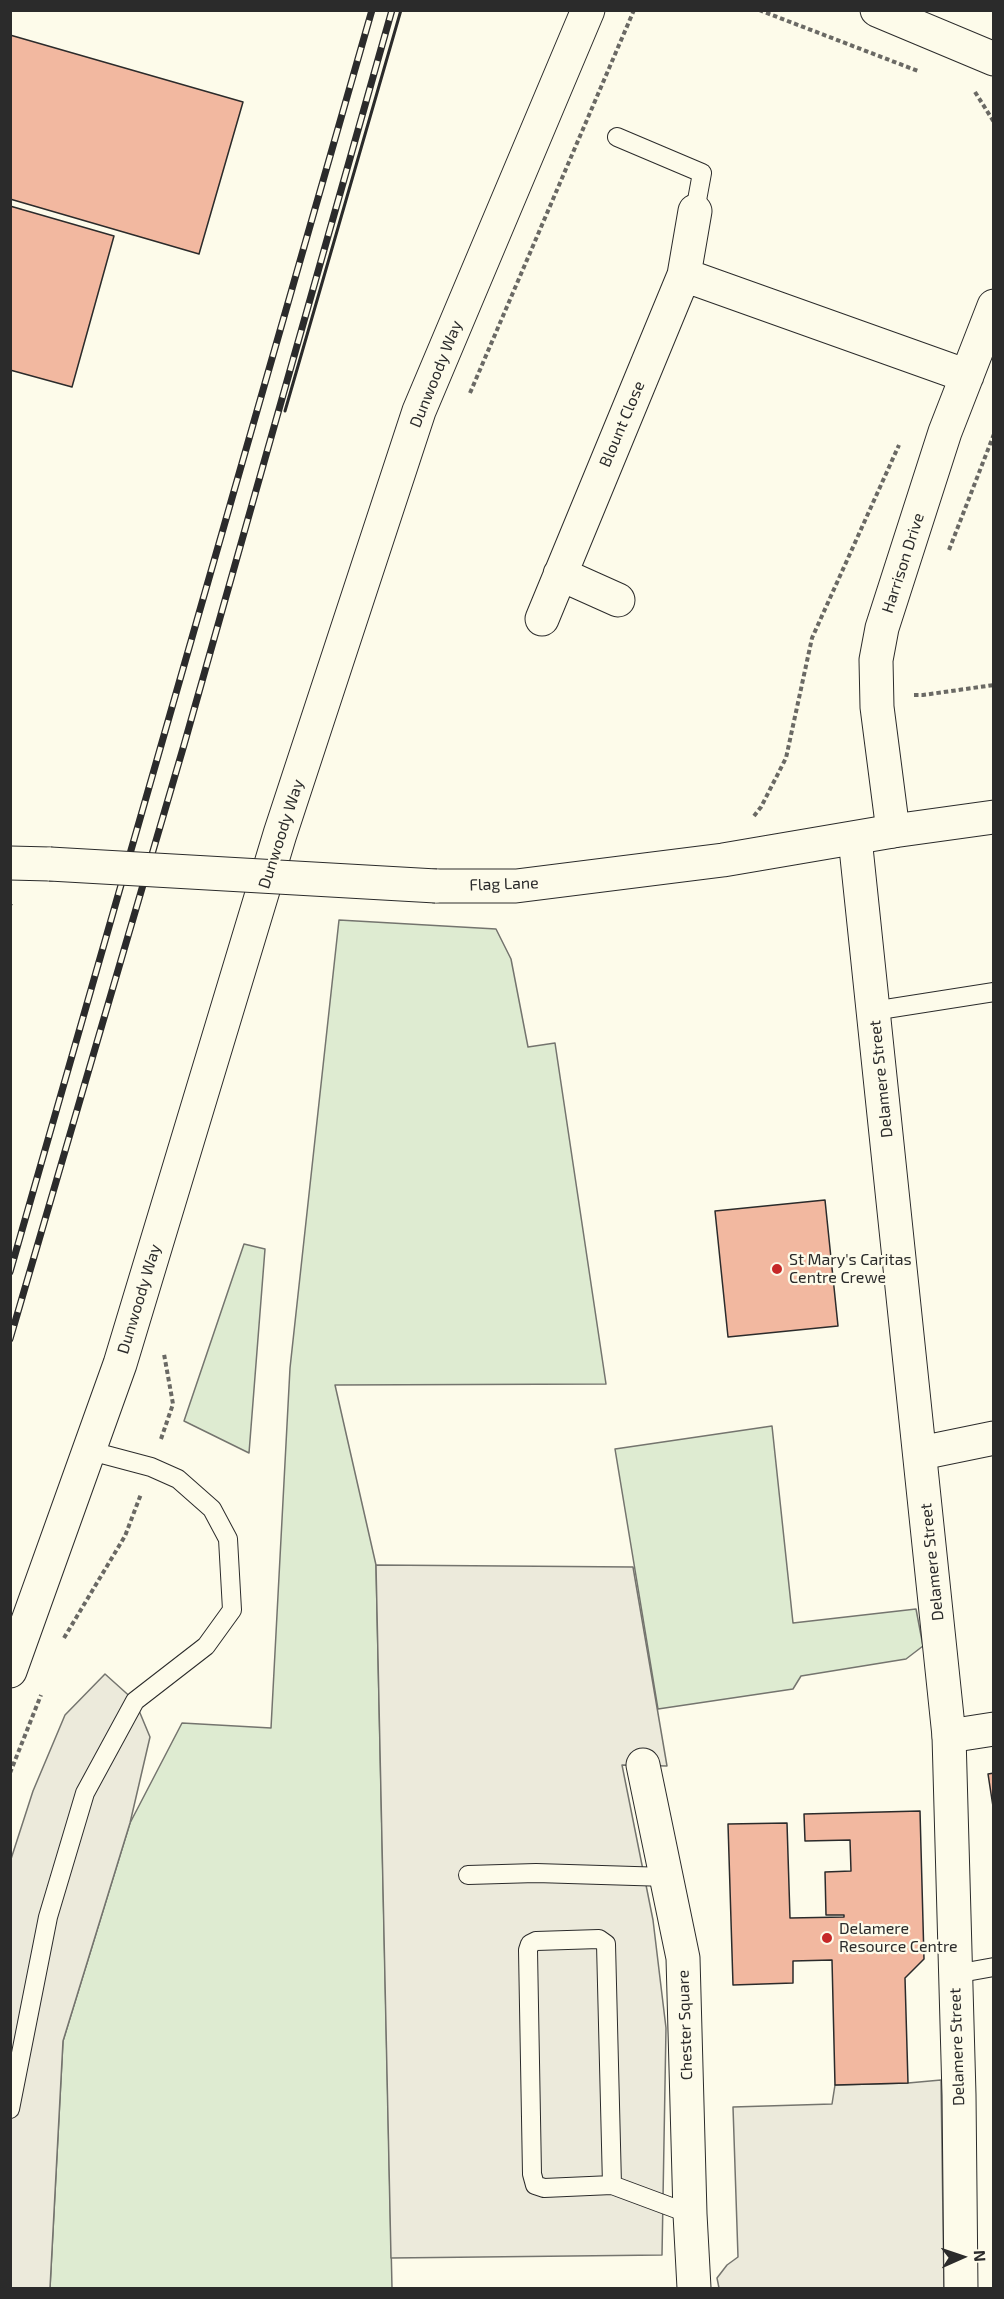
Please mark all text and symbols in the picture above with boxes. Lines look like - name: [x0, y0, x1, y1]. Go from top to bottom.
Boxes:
- street label: Dunwoody Way: [406, 318, 466, 430]
- street label: Blount Close: [595, 378, 649, 470]
- street label: Harrison Drive: [878, 510, 928, 616]
- street label: Dunwoody Way: [254, 777, 308, 891]
- street label: Flag Lane: [469, 873, 539, 895]
- street label: Delamere Street: [865, 1019, 897, 1139]
- street label: Dunwoody Way: [113, 1242, 165, 1356]
- place label: St Mary's Caritas Centre Crewe: [789, 1250, 912, 1288]
- marker: St Mary's Caritas Centre Crewe: [770, 1262, 784, 1276]
- street label: Delamere Street: [916, 1502, 948, 1622]
- place label: Delamere Resource Centre: [839, 1919, 958, 1957]
- marker: Delamere Resource Centre: [820, 1931, 834, 1945]
- street label: Chester Square: [673, 1969, 697, 2081]
- street label: Delamere Street: [945, 1988, 969, 2106]
- north arrow: [932, 2227, 992, 2287]
- text: N: [971, 2250, 990, 2262]

